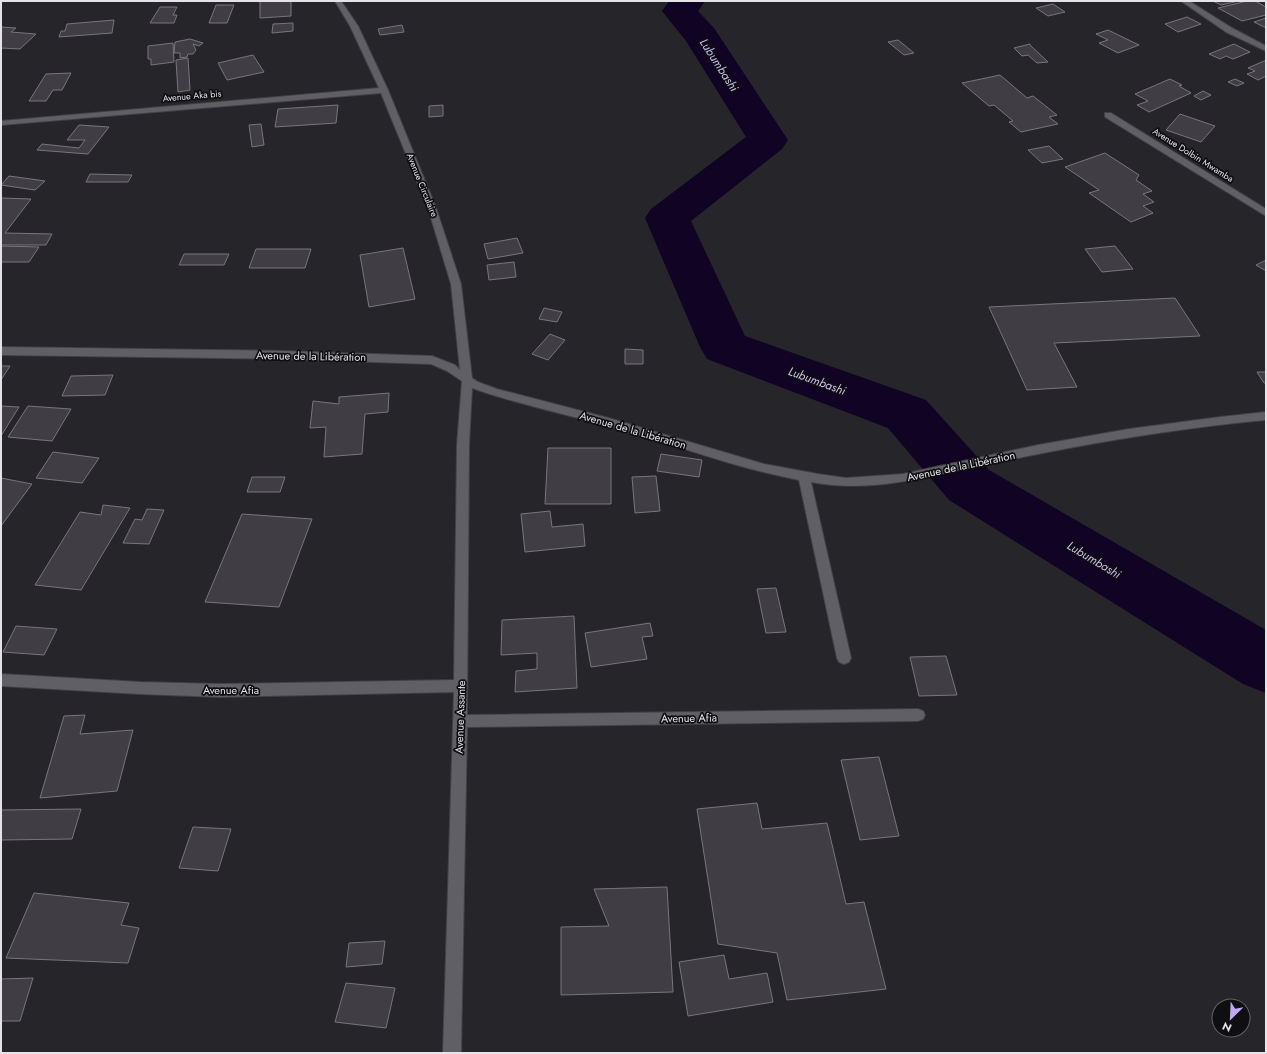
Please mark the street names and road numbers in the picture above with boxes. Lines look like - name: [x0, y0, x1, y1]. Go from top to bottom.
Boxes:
- street label: Avenue Aka bis: [162, 86, 222, 105]
- street label: Avenue Dolbin Mwamba: [1150, 124, 1236, 185]
- street label: Avenue Circulaire: [404, 151, 441, 219]
- street label: Avenue de la Libération: [256, 347, 366, 365]
- street label: Avenue de la Libération: [578, 407, 688, 453]
- street label: Avenue de la Libération: [906, 447, 1016, 485]
- street label: Avenue Assante: [451, 680, 469, 754]
- street label: Avenue Afia: [203, 682, 259, 698]
- street label: Avenue Afia: [661, 710, 717, 726]

